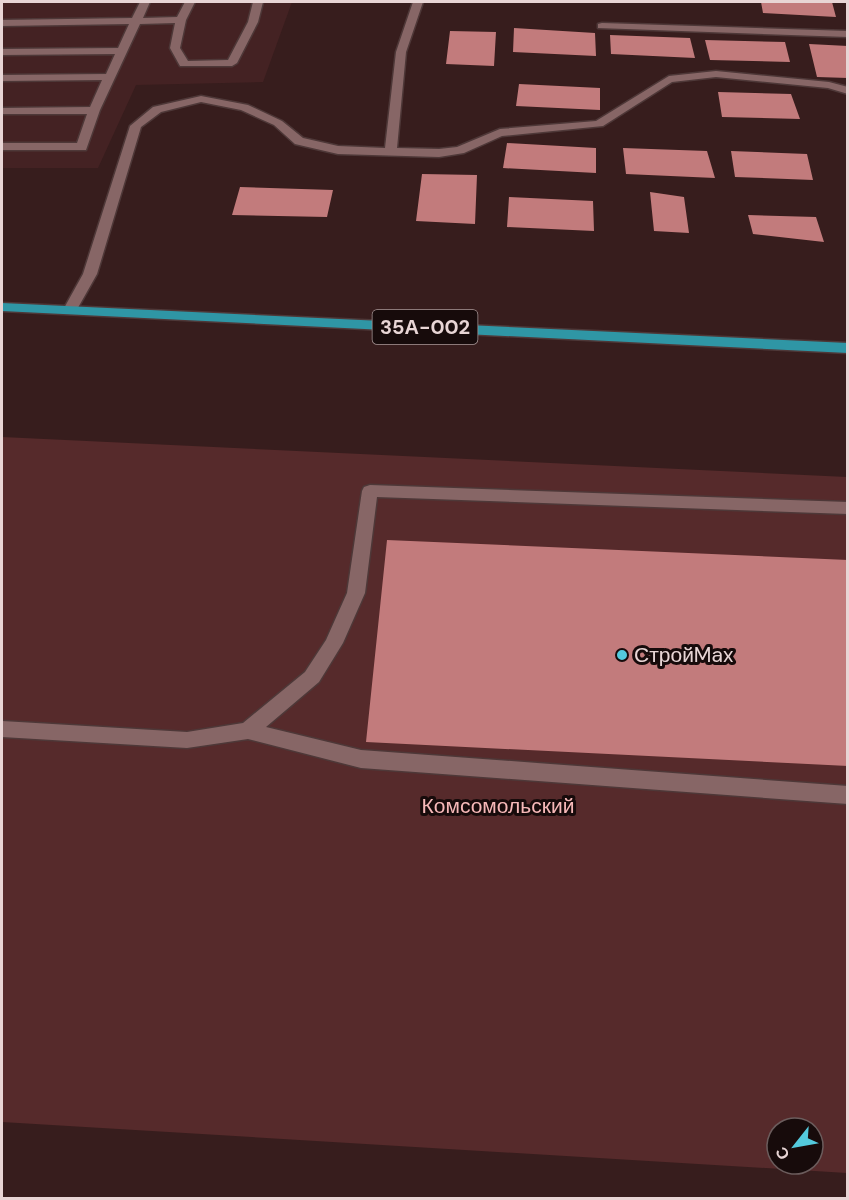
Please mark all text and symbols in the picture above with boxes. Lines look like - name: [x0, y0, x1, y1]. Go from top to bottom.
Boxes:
- road number: 35А-002: [372, 310, 478, 344]
- place label: СтройMax: [634, 641, 733, 669]
- marker: СтройMax: [615, 648, 629, 662]
- park label: Комсомольский: [422, 792, 574, 820]
- north arrow: [765, 1116, 825, 1176]
- text: С: [770, 1143, 795, 1164]

